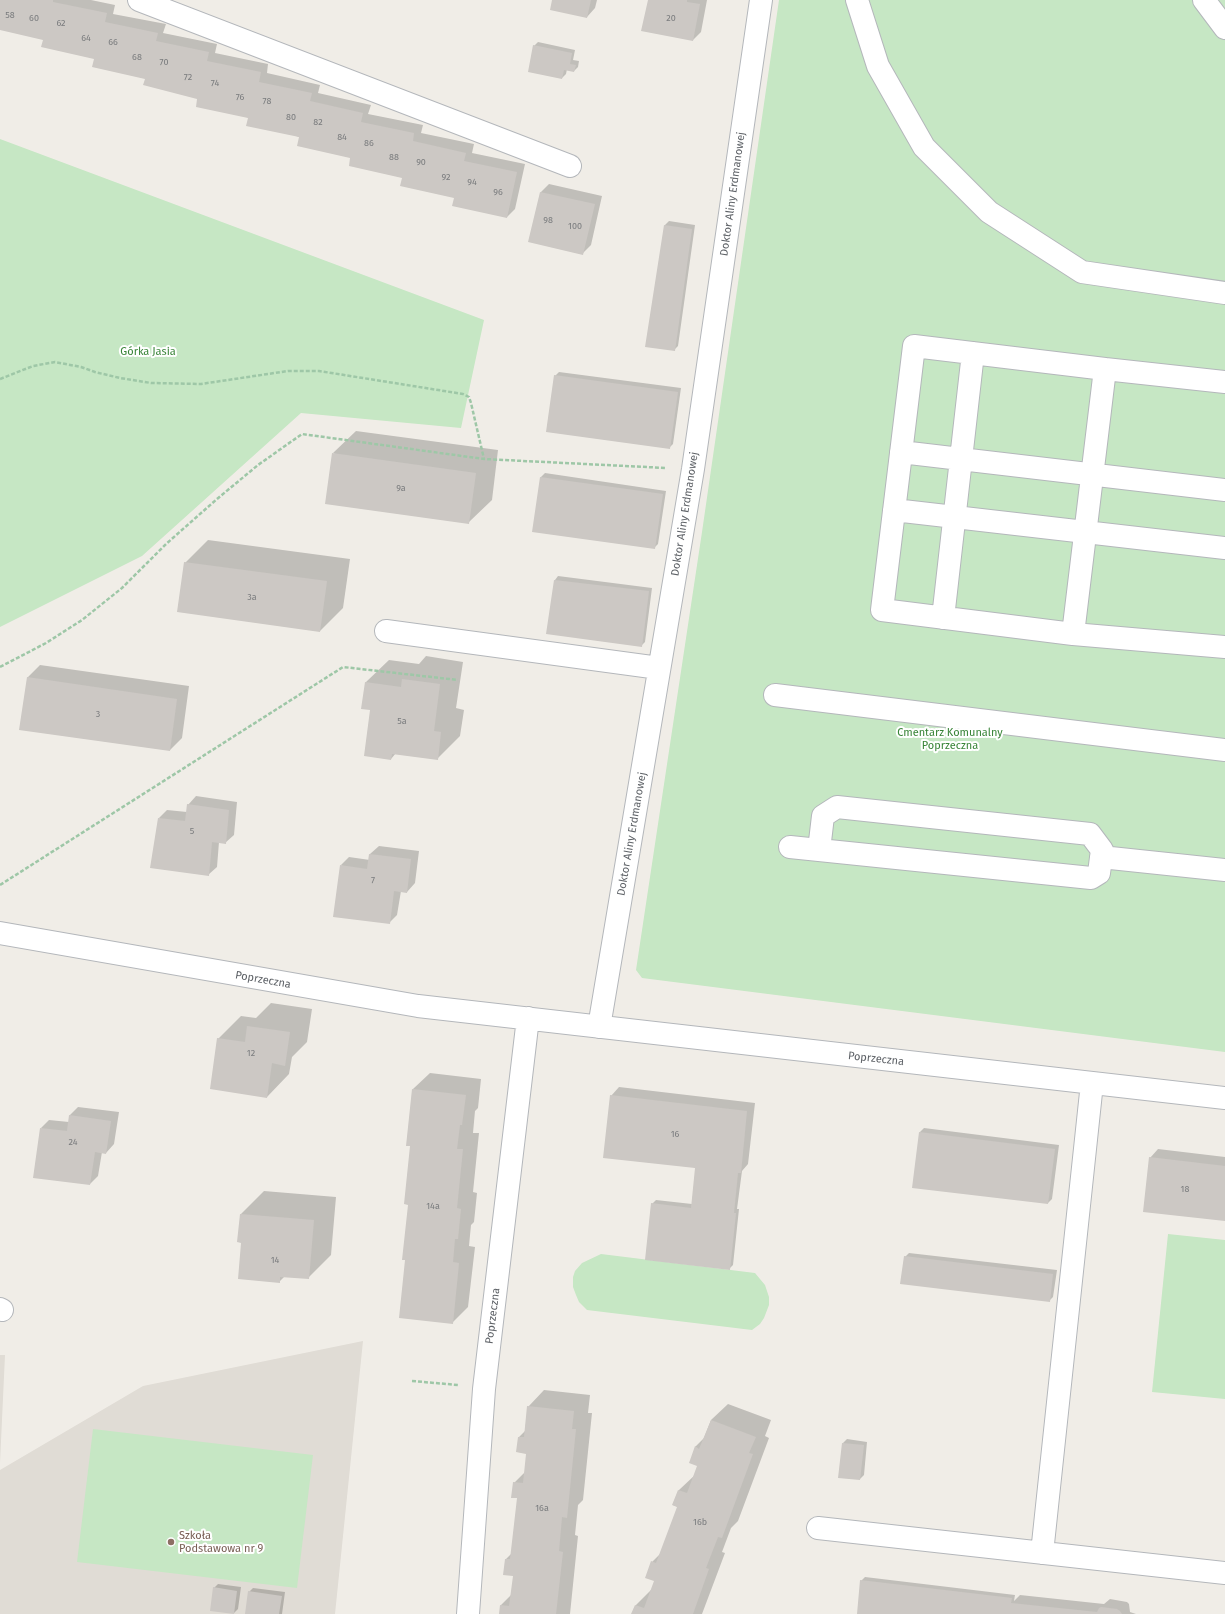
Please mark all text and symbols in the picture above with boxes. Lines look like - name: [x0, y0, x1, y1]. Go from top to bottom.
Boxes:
- house number: 58: [5, 10, 15, 20]
- house number: 60: [29, 13, 39, 23]
- house number: 20: [666, 13, 676, 23]
- house number: 62: [56, 18, 66, 28]
- house number: 64: [81, 33, 91, 43]
- house number: 66: [108, 37, 118, 47]
- house number: 68: [132, 52, 142, 62]
- house number: 70: [160, 57, 168, 67]
- house number: 72: [184, 72, 192, 82]
- house number: 74: [211, 78, 219, 88]
- house number: 76: [236, 92, 244, 102]
- house number: 78: [263, 96, 271, 106]
- house number: 80: [286, 112, 296, 122]
- house number: 82: [313, 117, 323, 127]
- street label: Doktor Aliny Erdmanowej: [718, 131, 748, 257]
- house number: 84: [337, 132, 347, 142]
- house number: 86: [364, 138, 374, 148]
- house number: 88: [389, 152, 399, 162]
- house number: 90: [416, 157, 426, 167]
- house number: 92: [442, 172, 450, 182]
- house number: 94: [467, 177, 477, 187]
- house number: 96: [493, 187, 503, 197]
- house number: 98: [543, 215, 553, 225]
- house number: 100: [568, 221, 582, 231]
- park label: Górka Jasia: [120, 345, 176, 359]
- street label: Doktor Aliny Erdmanowej: [669, 451, 701, 577]
- house number: 9a: [396, 483, 406, 493]
- house number: 3a: [247, 592, 257, 602]
- house number: 3: [96, 709, 100, 719]
- house number: 5a: [397, 716, 407, 726]
- park label: Cmentarz Komunalny Poprzeczna: [897, 726, 1003, 752]
- street label: Doktor Aliny Erdmanowej: [615, 771, 649, 897]
- house number: 5: [190, 826, 194, 836]
- house number: 7: [371, 875, 375, 885]
- street label: Poprzeczna: [234, 969, 292, 991]
- house number: 12: [247, 1048, 255, 1058]
- street label: Poprzeczna: [847, 1049, 905, 1069]
- house number: 16: [671, 1129, 679, 1139]
- house number: 24: [69, 1137, 77, 1147]
- house number: 18: [1181, 1184, 1189, 1194]
- house number: 14a: [426, 1201, 440, 1211]
- house number: 14: [271, 1255, 279, 1265]
- street label: Poprzeczna: [483, 1287, 503, 1345]
- house number: 16a: [535, 1503, 549, 1513]
- house number: 16b: [693, 1517, 707, 1527]
- place label: Szkoła Podstawowa nr 9: [179, 1529, 263, 1555]
- marker: Szkoła Podstawowa nr 9: [166, 1537, 176, 1547]

